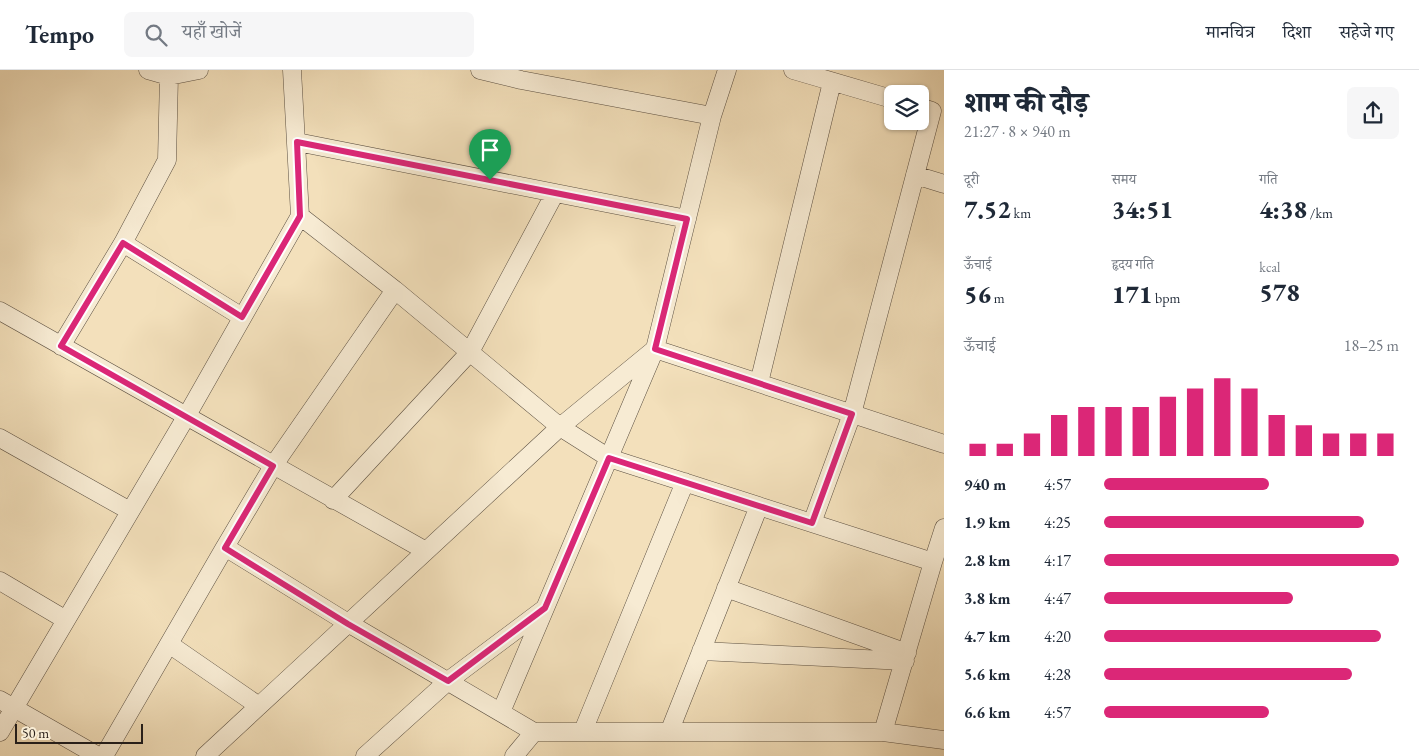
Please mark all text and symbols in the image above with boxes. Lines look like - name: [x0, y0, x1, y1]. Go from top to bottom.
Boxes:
- search box: [124, 12, 474, 57]
- text: Tempo: [25, 19, 94, 50]
- text: यहाँ खोजें: [182, 19, 241, 44]
- text: मानचित्र: [1206, 20, 1255, 43]
- text: दिशा: [1283, 20, 1311, 43]
- text: सहेजे गए: [1339, 20, 1394, 43]
- icon: search: [142, 21, 170, 49]
- text: शाम की दौड़: [964, 84, 1088, 120]
- map controls: [884, 85, 929, 130]
- button: layers: [884, 85, 929, 130]
- button: share: [1347, 87, 1399, 139]
- text: 21:27 · 8 × 940 m: [964, 121, 1071, 142]
- pin: [469, 129, 511, 180]
- icon: arrive: [476, 136, 504, 164]
- text: दूरी: [964, 170, 979, 188]
- text: समय: [1112, 170, 1136, 188]
- text: गति: [1259, 170, 1278, 188]
- text: 7.52: [964, 193, 1011, 225]
- text: 34:51: [1112, 193, 1173, 225]
- text: 4:38: [1259, 193, 1307, 225]
- text: km: [1011, 204, 1031, 222]
- text: /km: [1307, 204, 1333, 222]
- text: ऊँचाई: [964, 255, 992, 273]
- text: हृदय गति: [1112, 255, 1154, 273]
- text: kcal: [1259, 258, 1280, 276]
- text: 578: [1259, 276, 1300, 308]
- text: 56: [964, 278, 991, 310]
- text: 171: [1112, 278, 1152, 310]
- text: m: [991, 289, 1005, 307]
- text: bpm: [1152, 289, 1180, 307]
- text: ऊँचाई: [964, 335, 996, 356]
- text: 18–25 m: [1344, 335, 1399, 356]
- text: 940 m: [964, 474, 1006, 495]
- text: 4:57: [1044, 474, 1071, 495]
- text: 1.9 km: [964, 512, 1010, 533]
- text: 4:25: [1044, 512, 1071, 533]
- text: 2.8 km: [964, 550, 1010, 571]
- text: 4:17: [1044, 550, 1071, 571]
- text: 3.8 km: [964, 588, 1010, 609]
- text: 4:47: [1044, 588, 1071, 609]
- text: 4.7 km: [964, 626, 1010, 647]
- text: 4:20: [1044, 626, 1071, 647]
- text: 5.6 km: [964, 664, 1010, 685]
- text: 4:28: [1044, 664, 1071, 685]
- text: 6.6 km: [964, 702, 1010, 723]
- text: 4:57: [1044, 702, 1071, 723]
- scale bar: [15, 721, 142, 744]
- text: 50 m: [22, 724, 49, 742]

